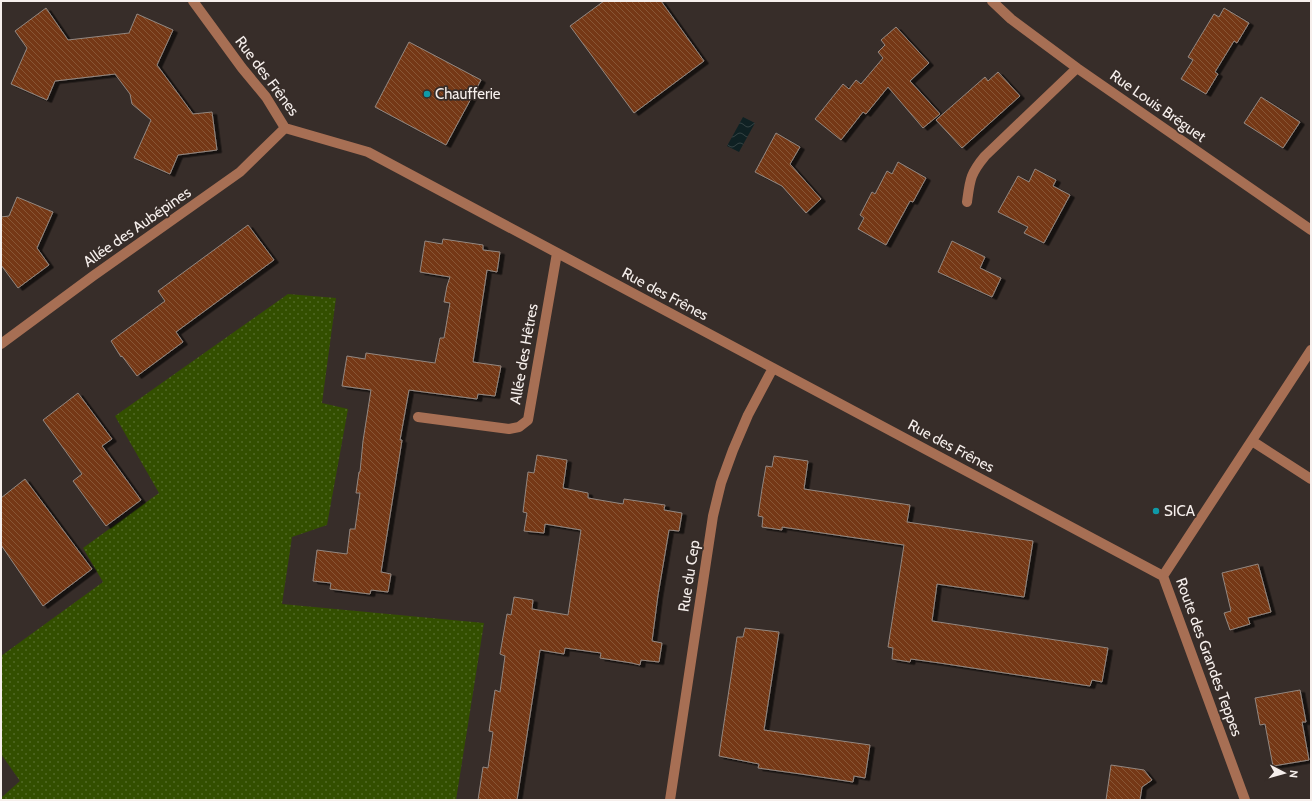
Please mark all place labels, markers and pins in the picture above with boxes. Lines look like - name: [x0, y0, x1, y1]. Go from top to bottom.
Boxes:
- place label: Chaufferie: [435, 85, 501, 103]
- marker: Chaufferie: [422, 89, 432, 99]
- place label: SICA: [1164, 502, 1196, 520]
- marker: SICA: [1151, 506, 1161, 516]

